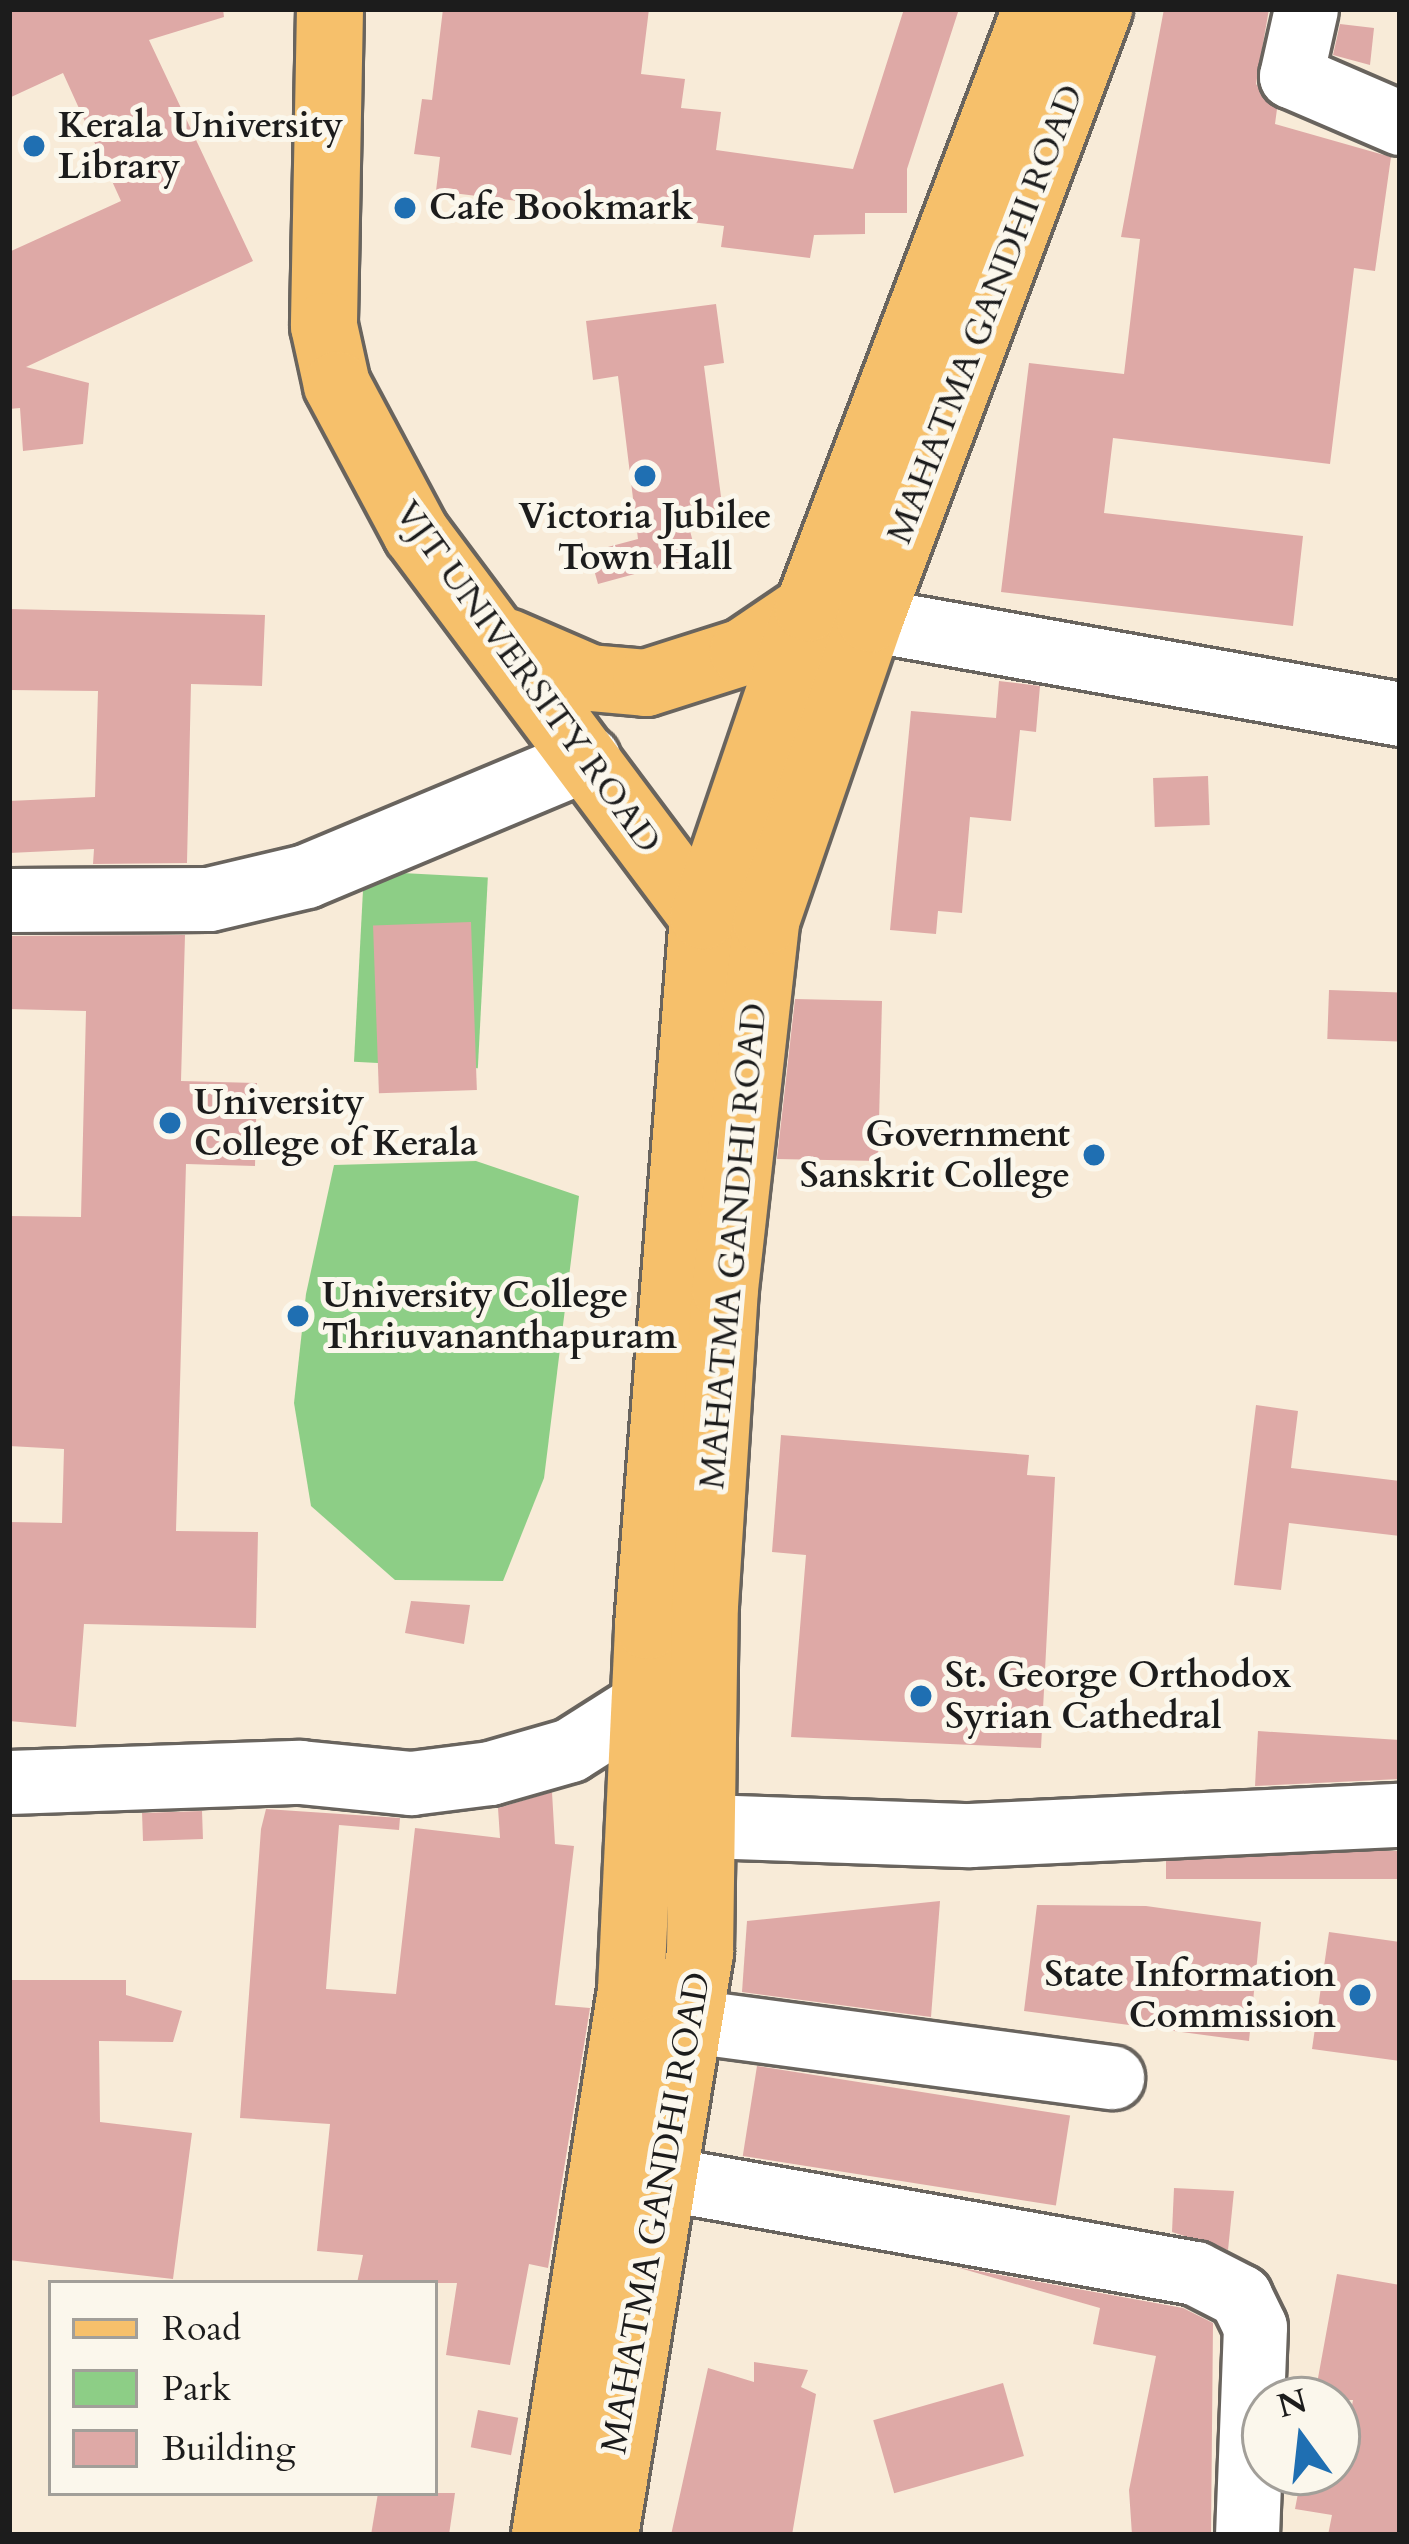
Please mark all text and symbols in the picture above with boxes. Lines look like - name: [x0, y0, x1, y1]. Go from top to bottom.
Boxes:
- street label: MAHATMA GANDHI ROAD: [877, 79, 1093, 549]
- place label: Kerala University Library: [58, 103, 343, 188]
- marker: Kerala University Library: [21, 133, 47, 159]
- place label: Cafe Bookmark: [429, 186, 693, 230]
- marker: Cafe Bookmark: [392, 195, 418, 221]
- marker: Victoria Jubilee Town Hall: [632, 463, 658, 489]
- street label: VJT UNIVERSITY ROAD: [386, 492, 670, 862]
- place label: Victoria Jubilee Town Hall: [518, 494, 772, 579]
- street label: MAHATMA GANDHI ROAD: [690, 1001, 776, 1491]
- place label: University College of Kerala: [194, 1080, 478, 1165]
- marker: University College of Kerala: [157, 1110, 183, 1136]
- place label: Government Sanskrit College: [800, 1112, 1070, 1197]
- marker: Government Sanskrit College: [1081, 1142, 1107, 1168]
- place label: University College Thriuvananthapuram: [322, 1273, 677, 1358]
- marker: University College Thriuvananthapuram: [285, 1303, 311, 1329]
- place label: St. George Orthodox Syrian Cathedral: [945, 1653, 1292, 1738]
- marker: St. George Orthodox Syrian Cathedral: [908, 1683, 934, 1709]
- place label: State Information Commission: [1044, 1952, 1336, 2037]
- street label: MAHATMA GANDHI ROAD: [592, 1969, 720, 2457]
- marker: State Information Commission: [1347, 1982, 1373, 2008]
- legend: [48, 2280, 438, 2496]
- text: Road: [162, 2304, 241, 2353]
- text: Park: [162, 2364, 231, 2413]
- north arrow: [1241, 2376, 1361, 2496]
- text: N: [1273, 2378, 1312, 2429]
- text: Building: [162, 2424, 295, 2473]

